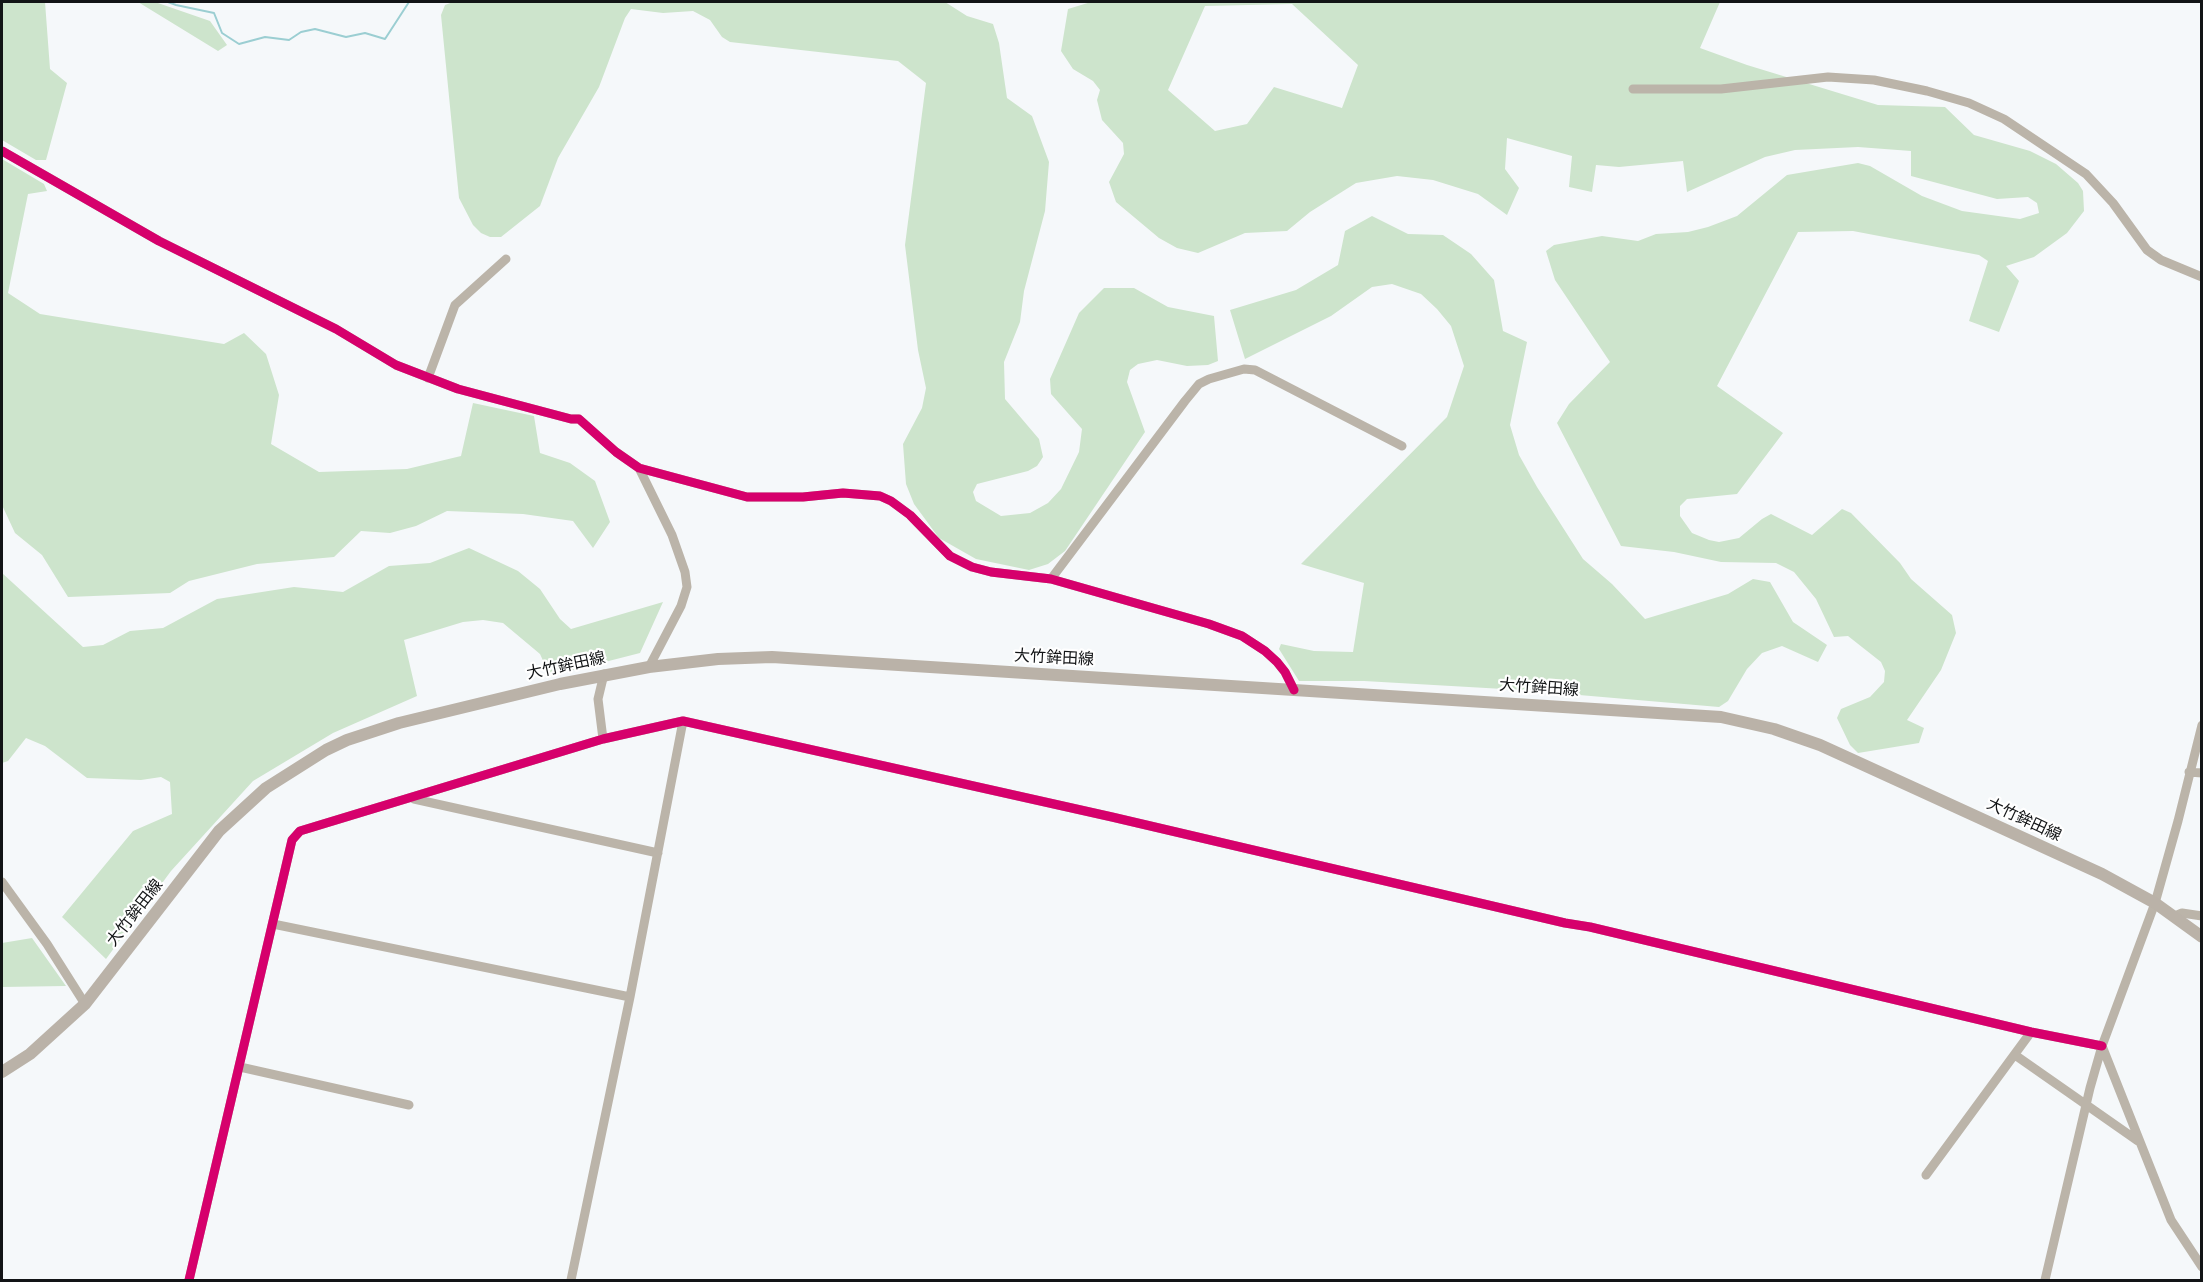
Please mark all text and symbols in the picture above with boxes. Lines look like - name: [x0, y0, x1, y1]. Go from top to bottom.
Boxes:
- street label: 大竹鉾田線: [1014, 646, 1094, 670]
- street label: 大竹鉾田線: [525, 648, 607, 684]
- street label: 大竹鉾田線: [1498, 676, 1580, 700]
- street label: 大竹鉾田線: [1984, 794, 2064, 846]
- street label: 大竹鉾田線: [103, 876, 167, 950]

